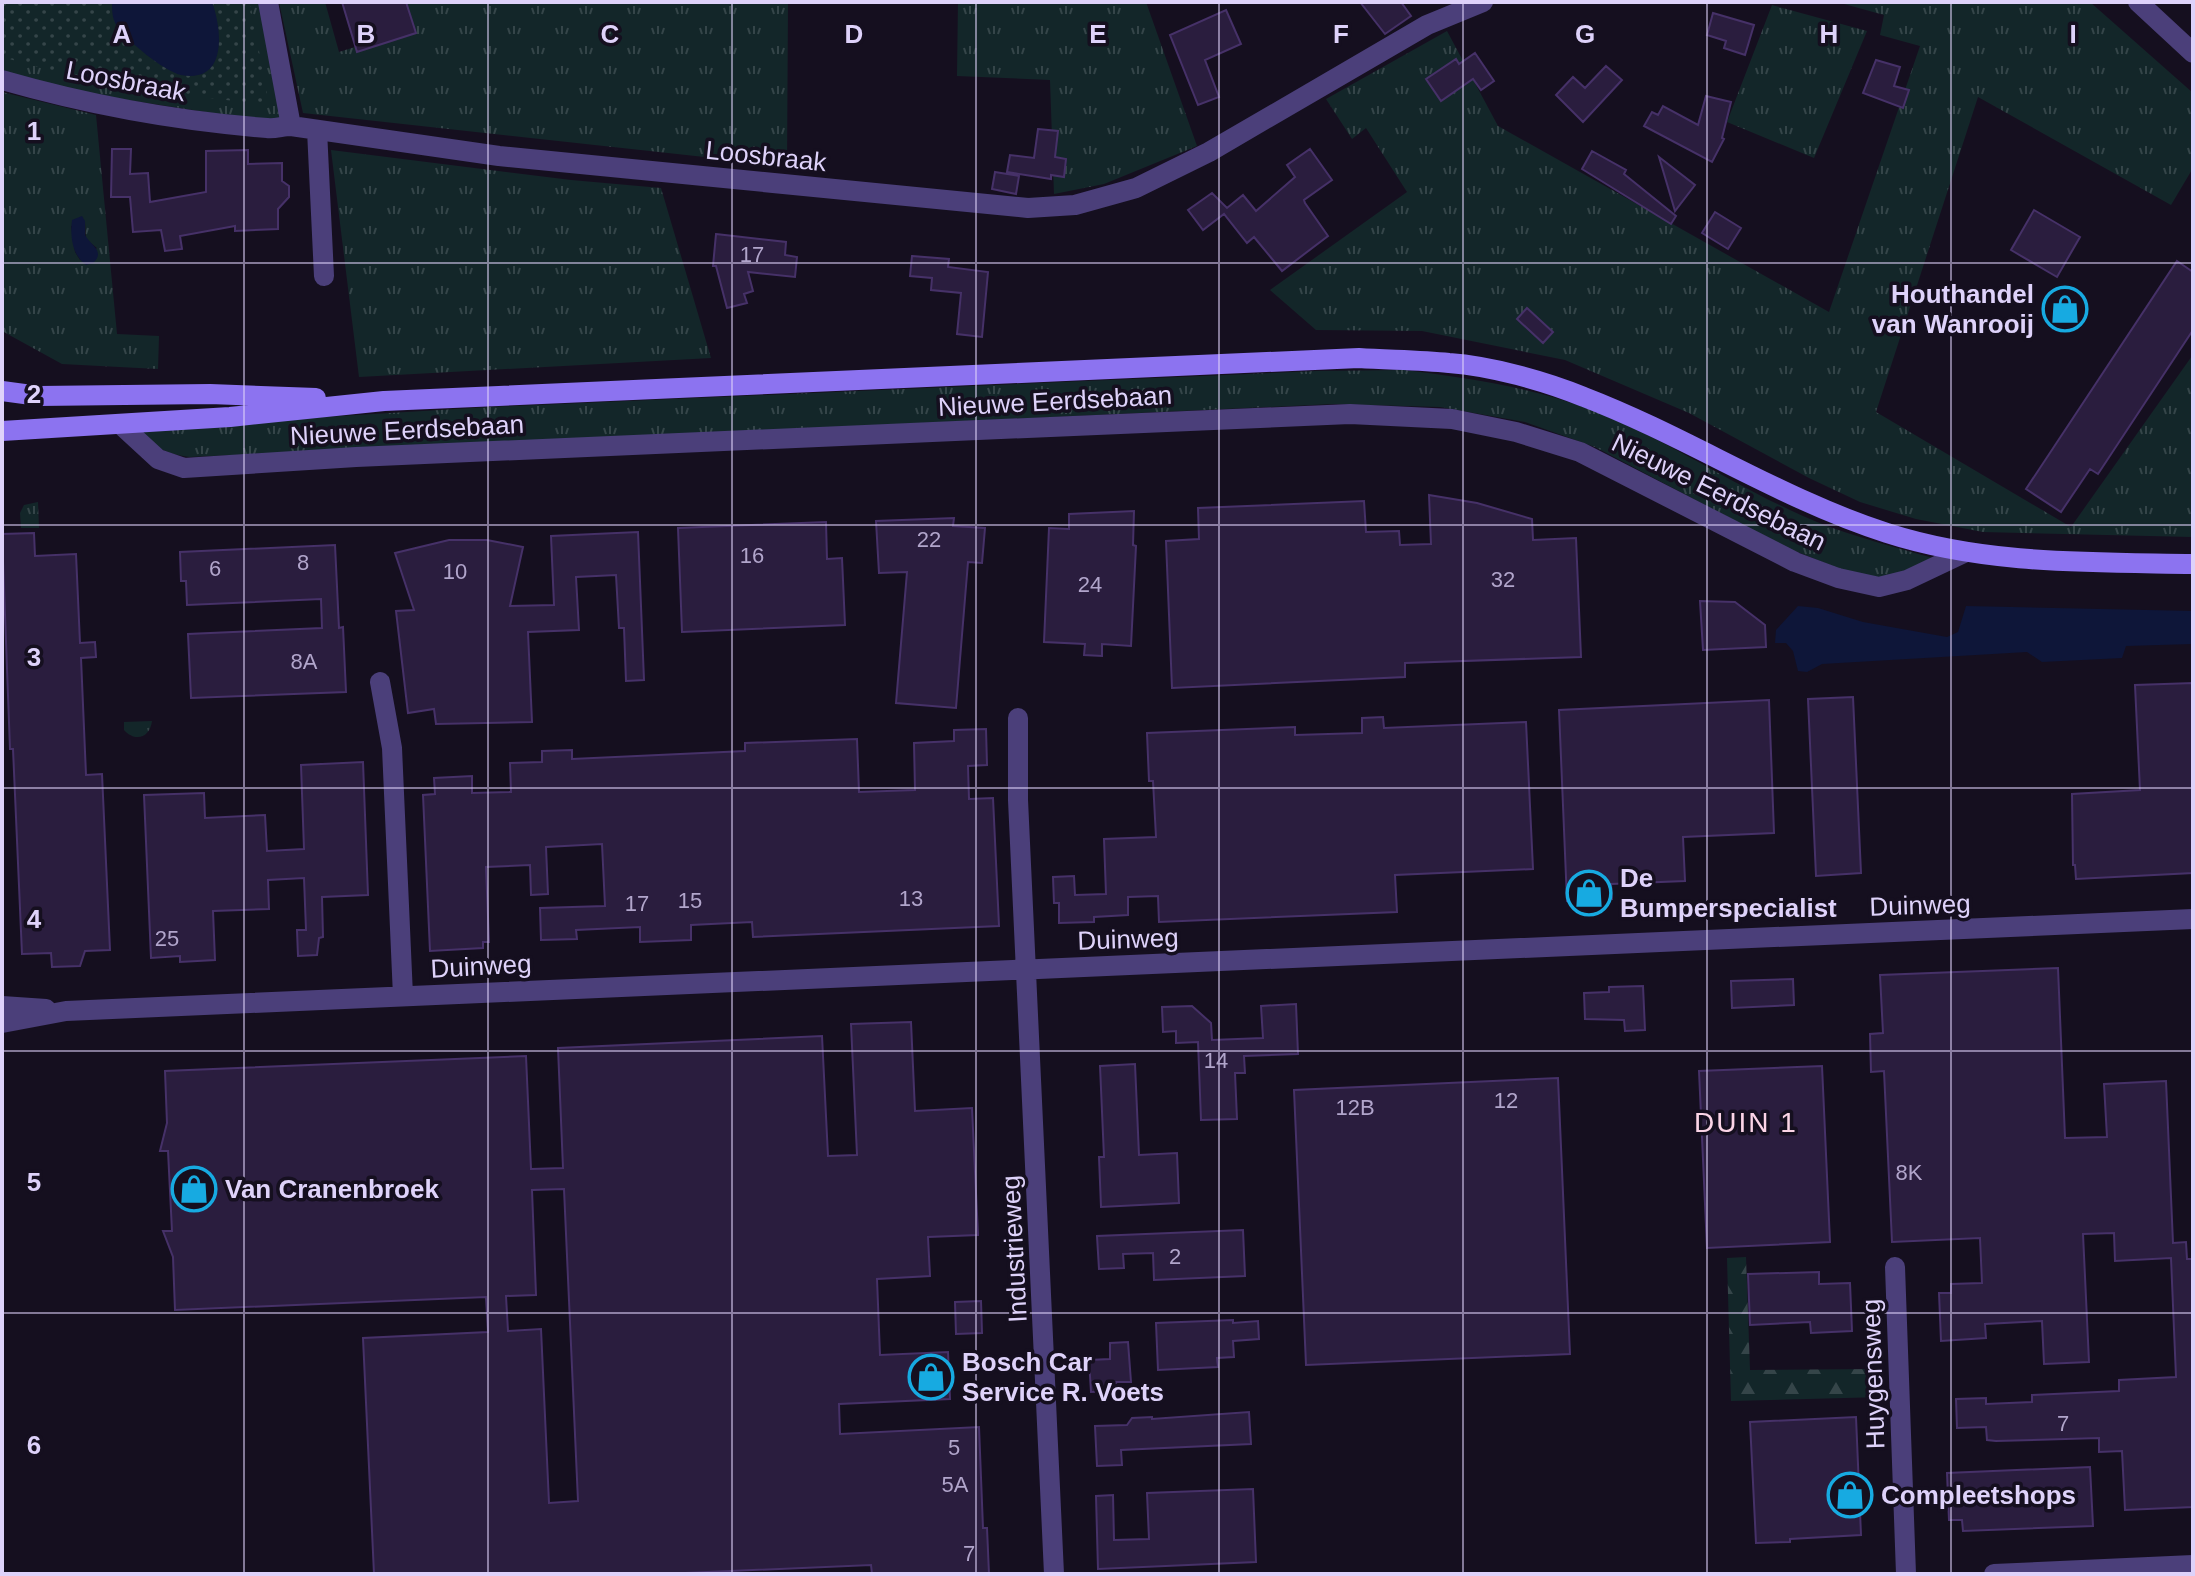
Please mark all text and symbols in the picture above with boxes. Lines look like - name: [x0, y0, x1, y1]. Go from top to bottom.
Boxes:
- text: A: [113, 19, 132, 49]
- text: B: [357, 19, 375, 49]
- text: C: [601, 19, 620, 49]
- text: D: [845, 19, 863, 49]
- text: E: [1089, 19, 1107, 49]
- text: F: [1333, 19, 1349, 49]
- text: G: [1575, 19, 1595, 49]
- text: H: [1820, 19, 1838, 49]
- text: I: [2069, 19, 2077, 49]
- street label: Loosbraak: [64, 55, 189, 107]
- text: 1: [27, 116, 41, 146]
- street label: Loosbraak: [704, 135, 829, 177]
- house number: 17: [740, 242, 764, 267]
- place label: Houthandel van Wanrooij: [1872, 279, 2034, 339]
- shop icon: Houthandel van Wanrooij: [2041, 285, 2089, 333]
- text: 2: [27, 379, 41, 409]
- street label: Nieuwe Eerdsebaan: [937, 380, 1173, 422]
- street label: Nieuwe Eerdsebaan: [289, 409, 525, 451]
- street label: Nieuwe Eerdsebaan: [1607, 427, 1831, 557]
- house number: 22: [917, 527, 941, 552]
- house number: 16: [740, 543, 764, 568]
- house number: 8: [297, 550, 309, 575]
- house number: 6: [209, 556, 221, 581]
- house number: 10: [443, 559, 467, 584]
- house number: 32: [1491, 567, 1515, 592]
- house number: 24: [1078, 572, 1102, 597]
- text: 3: [27, 642, 41, 672]
- house number: 8A: [291, 649, 318, 674]
- place label: De Bumperspecialist: [1620, 863, 1837, 923]
- shop icon: De Bumperspecialist: [1565, 869, 1613, 917]
- house number: 13: [899, 886, 923, 911]
- house number: 15: [678, 888, 702, 913]
- street label: Duinweg: [1869, 888, 1971, 922]
- house number: 17: [625, 891, 649, 916]
- text: 4: [27, 904, 42, 934]
- street label: Duinweg: [1077, 922, 1179, 956]
- house number: 25: [155, 926, 179, 951]
- street label: Duinweg: [430, 948, 532, 984]
- house number: 14: [1204, 1048, 1228, 1073]
- house number: 12: [1494, 1088, 1518, 1113]
- house number: 12B: [1335, 1095, 1375, 1120]
- district label: DUIN 1: [1694, 1107, 1798, 1138]
- house number: 8K: [1896, 1160, 1923, 1185]
- shop icon: Van Cranenbroek: [170, 1165, 218, 1213]
- text: 5: [27, 1167, 41, 1197]
- place label: Van Cranenbroek: [225, 1174, 439, 1204]
- street label: Industrieweg: [995, 1175, 1033, 1323]
- house number: 2: [1169, 1244, 1181, 1269]
- street label: Huygensweg: [1855, 1298, 1891, 1450]
- place label: Bosch Car Service R. Voets: [962, 1347, 1164, 1407]
- shop icon: Bosch Car Service R. Voets: [907, 1353, 955, 1401]
- house number: 7: [2057, 1411, 2069, 1436]
- text: 6: [27, 1430, 41, 1460]
- house number: 5: [948, 1435, 960, 1460]
- shop icon: Compleetshops: [1826, 1471, 1874, 1519]
- house number: 5A: [942, 1472, 969, 1497]
- place label: Compleetshops: [1881, 1480, 2076, 1510]
- house number: 7: [963, 1541, 975, 1566]

